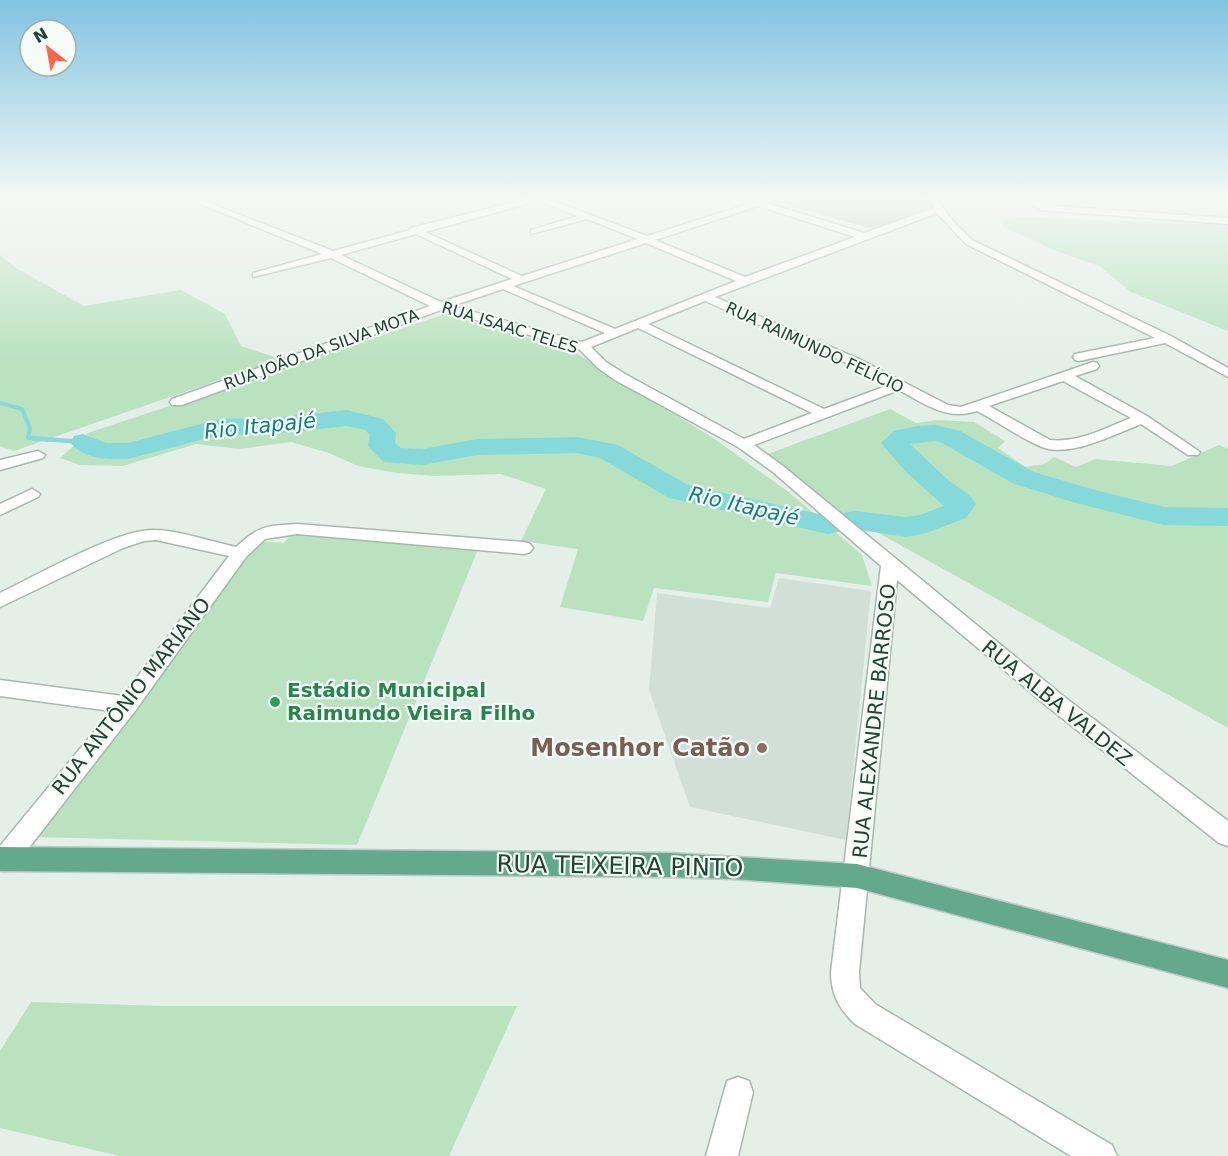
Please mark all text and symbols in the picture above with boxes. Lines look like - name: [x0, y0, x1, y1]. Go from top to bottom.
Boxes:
- north arrow: [18, 18, 78, 78]
- text: N: [30, 24, 51, 47]
- street label: RUA ISAAC TELES: [439, 298, 580, 357]
- street label: RUA RAIMUNDO FELÍCIO: [723, 298, 907, 397]
- street label: RUA JOÃO DA SILVA MOTA: [221, 305, 421, 394]
- water label: Rio Itapajé: [203, 408, 317, 444]
- water label: Rio Itapajé: [687, 482, 801, 530]
- street label: RUA ALEXANDRE BARROSO: [848, 582, 900, 860]
- street label: RUA ANTÔNIO MARIANO: [47, 593, 215, 799]
- street label: RUA ALBA VALDEZ: [977, 635, 1137, 771]
- place label: Estádio Municipal Raimundo Vieira Filho: [287, 678, 535, 725]
- marker: Estádio Municipal Raimundo Vieira Filho: [268, 695, 282, 709]
- place label: Mosenhor Catão: [530, 734, 750, 762]
- marker: Mosenhor Catão: [755, 741, 769, 755]
- street label: RUA TEIXEIRA PINTO: [496, 850, 744, 882]

